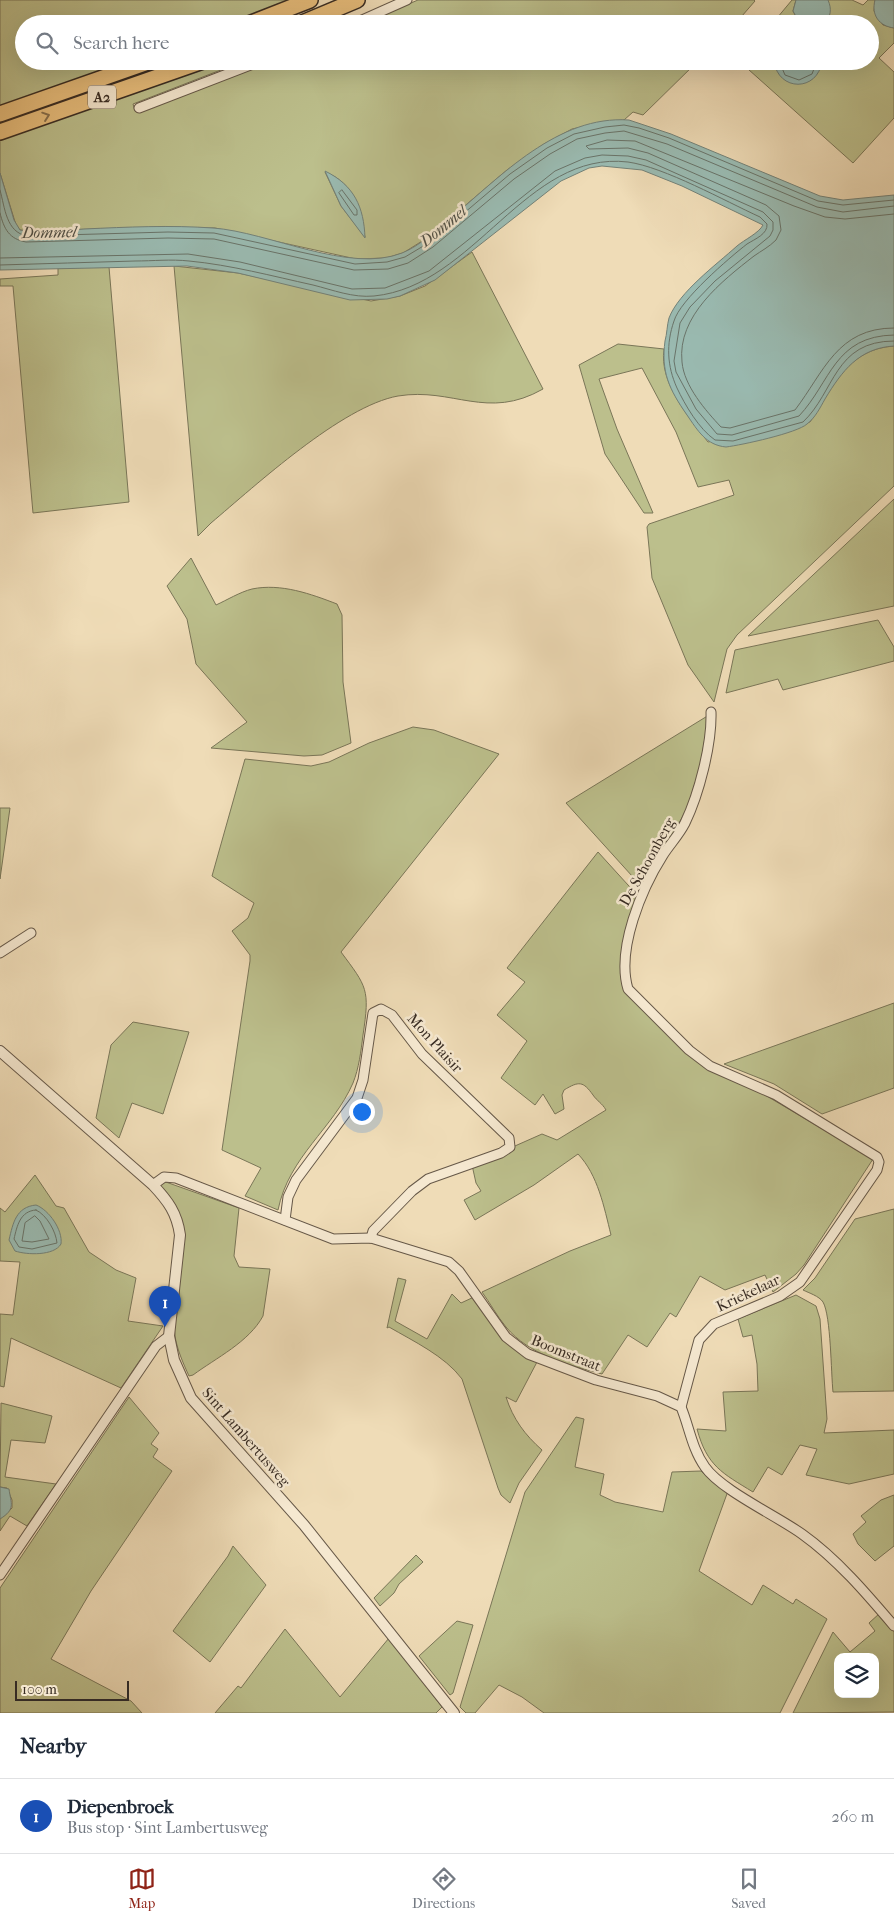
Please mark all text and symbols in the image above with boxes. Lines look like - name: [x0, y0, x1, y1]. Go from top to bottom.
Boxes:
- search box: [15, 15, 879, 70]
- icon: search: [33, 29, 61, 57]
- text: Search here: [73, 32, 169, 54]
- road number: A2: [88, 85, 116, 108]
- one-way arrow: [41, 112, 50, 122]
- water label: Dommel: [415, 200, 472, 251]
- water label: Dommel: [21, 222, 78, 242]
- street label: De Schoonberg: [615, 814, 679, 909]
- street label: Mon Plaisir: [404, 1010, 467, 1077]
- your location: [349, 1099, 375, 1125]
- street label: Kriekelaar: [713, 1270, 783, 1316]
- pin: 1: [149, 1286, 181, 1327]
- street label: Boomstraat: [528, 1331, 604, 1375]
- street label: Sint Lambertusweg: [198, 1384, 294, 1491]
- map controls: [834, 1653, 879, 1698]
- button: layers: [834, 1653, 879, 1698]
- scale bar: [15, 1678, 129, 1701]
- text: 100 m: [22, 1681, 57, 1698]
- text: Nearby: [20, 1734, 86, 1758]
- text: Diepenbroek: [67, 1796, 174, 1818]
- text: 1: [33, 1807, 39, 1826]
- text: 260 m: [832, 1807, 874, 1826]
- text: Bus stop · Sint Lambertusweg: [67, 1818, 268, 1837]
- tab: Map: [128, 1865, 156, 1912]
- tab: Directions: [412, 1865, 475, 1912]
- tab: Saved: [731, 1865, 766, 1912]

